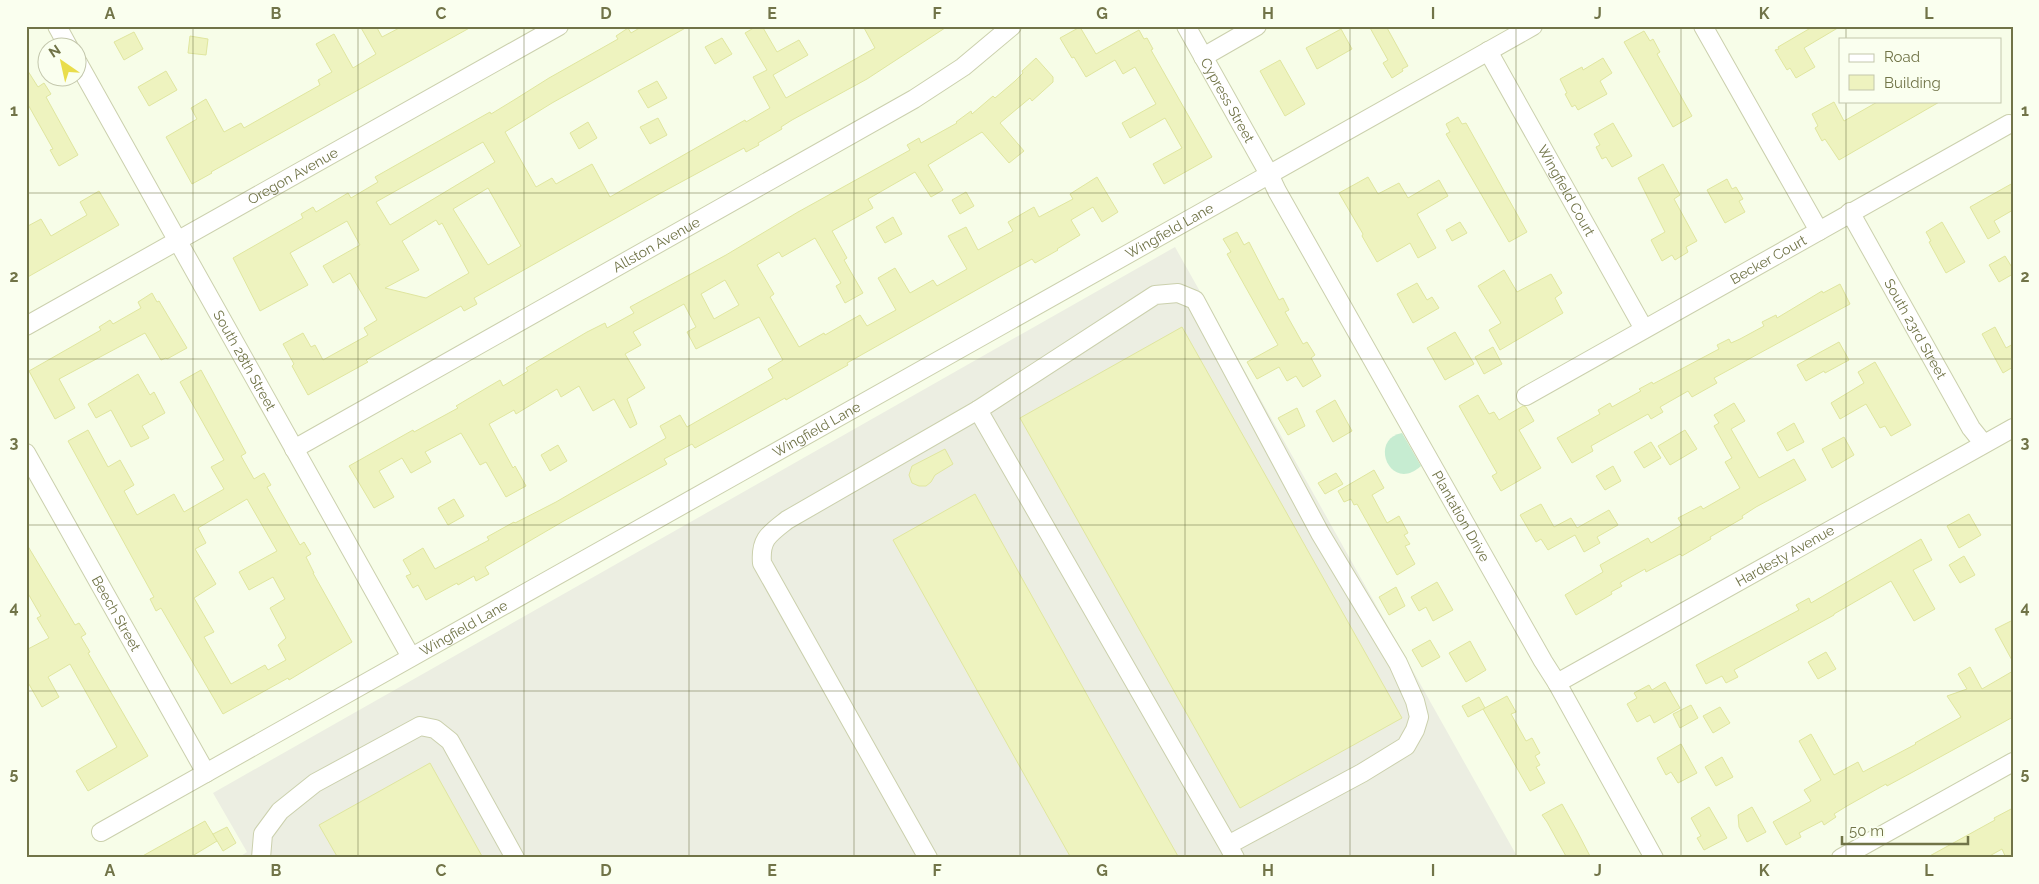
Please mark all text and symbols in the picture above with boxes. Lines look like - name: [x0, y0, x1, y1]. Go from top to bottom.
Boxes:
- text: A: [105, 4, 116, 23]
- text: B: [271, 4, 282, 23]
- text: C: [436, 4, 447, 23]
- text: D: [600, 4, 612, 23]
- text: E: [767, 4, 777, 23]
- text: F: [932, 4, 942, 23]
- text: G: [1096, 4, 1108, 23]
- text: H: [1262, 4, 1274, 23]
- text: I: [1431, 4, 1435, 23]
- text: J: [1594, 4, 1602, 23]
- text: K: [1759, 4, 1770, 23]
- text: L: [1924, 4, 1934, 23]
- north arrow: [38, 38, 88, 88]
- legend: [1839, 38, 2002, 102]
- text: N: [46, 42, 64, 61]
- text: Road: [1884, 48, 1920, 66]
- street label: Cypress Street: [1197, 55, 1258, 146]
- text: Building: [1884, 74, 1941, 92]
- text: 1: [10, 101, 18, 120]
- text: 1: [2021, 101, 2029, 120]
- street label: Wingfield Court: [1534, 142, 1598, 239]
- street label: Oregon Avenue: [245, 144, 341, 208]
- street label: Wingfield Lane: [1123, 200, 1216, 262]
- street label: Allston Avenue: [610, 214, 703, 275]
- street label: Becker Court: [1727, 232, 1809, 287]
- text: 2: [9, 267, 19, 286]
- text: 2: [2020, 267, 2030, 286]
- street label: South 23rd Street: [1881, 276, 1950, 382]
- street label: South 28th Street: [210, 307, 279, 414]
- street label: Wingfield Lane: [770, 398, 863, 460]
- text: 3: [10, 433, 19, 452]
- text: 3: [2021, 433, 2030, 452]
- street label: Plantation Drive: [1429, 468, 1493, 564]
- street label: Hardesty Avenue: [1733, 522, 1837, 590]
- street label: Beech Street: [89, 573, 144, 654]
- street label: Wingfield Lane: [417, 597, 510, 659]
- text: 4: [9, 598, 19, 617]
- text: 4: [2020, 598, 2030, 617]
- text: 5: [10, 764, 19, 783]
- text: 5: [2021, 764, 2030, 783]
- scale bar: [1842, 814, 1968, 846]
- text: 50 m: [1849, 822, 1884, 840]
- text: A: [105, 861, 116, 880]
- text: B: [271, 861, 282, 880]
- text: C: [436, 861, 447, 880]
- text: D: [600, 861, 612, 880]
- text: E: [767, 861, 777, 880]
- text: F: [932, 861, 942, 880]
- text: G: [1096, 861, 1108, 880]
- text: H: [1262, 861, 1274, 880]
- text: I: [1431, 861, 1435, 880]
- text: J: [1594, 861, 1602, 880]
- text: K: [1759, 861, 1770, 880]
- text: L: [1924, 861, 1934, 880]

